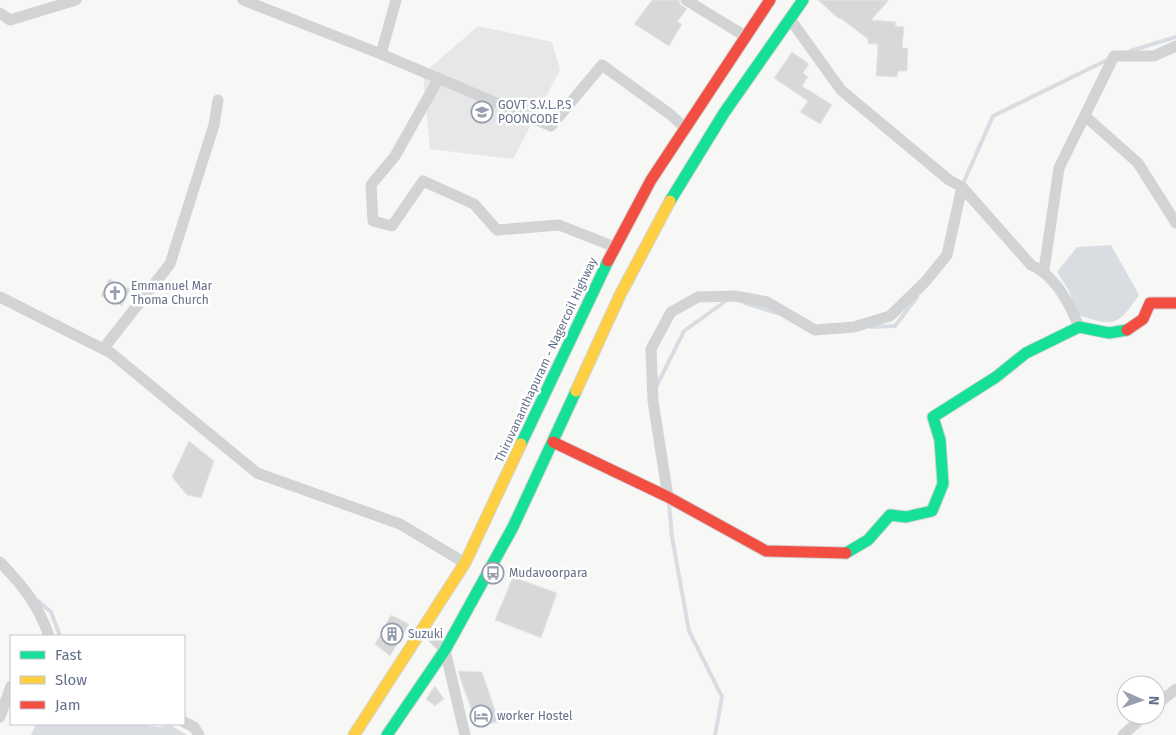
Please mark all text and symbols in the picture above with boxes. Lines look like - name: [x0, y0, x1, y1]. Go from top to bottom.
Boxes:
- place label: GOVT S.V.L.P.S POONCODE: [498, 98, 572, 126]
- school or university icon: GOVT S.V.L.P.S POONCODE: [470, 100, 494, 124]
- street label: Thiruvananthapuram - Nagercoil Highway: [492, 255, 600, 465]
- place label: Emmanuel Mar Thoma Church: [131, 279, 213, 307]
- church icon: Emmanuel Mar Thoma Church: [103, 281, 127, 305]
- bus stop icon: Mudavoorpara: [481, 561, 505, 585]
- place label: Mudavoorpara: [509, 566, 588, 580]
- building icon: Suzuki: [380, 622, 404, 646]
- place label: Suzuki: [408, 627, 443, 641]
- legend: [10, 635, 185, 725]
- text: Fast: [55, 646, 82, 664]
- text: Slow: [55, 671, 87, 689]
- north arrow: [1116, 675, 1166, 725]
- text: N: [1145, 695, 1162, 705]
- text: Jam: [55, 696, 81, 714]
- hotel icon: worker Hostel: [469, 704, 493, 728]
- place label: worker Hostel: [497, 709, 573, 723]

